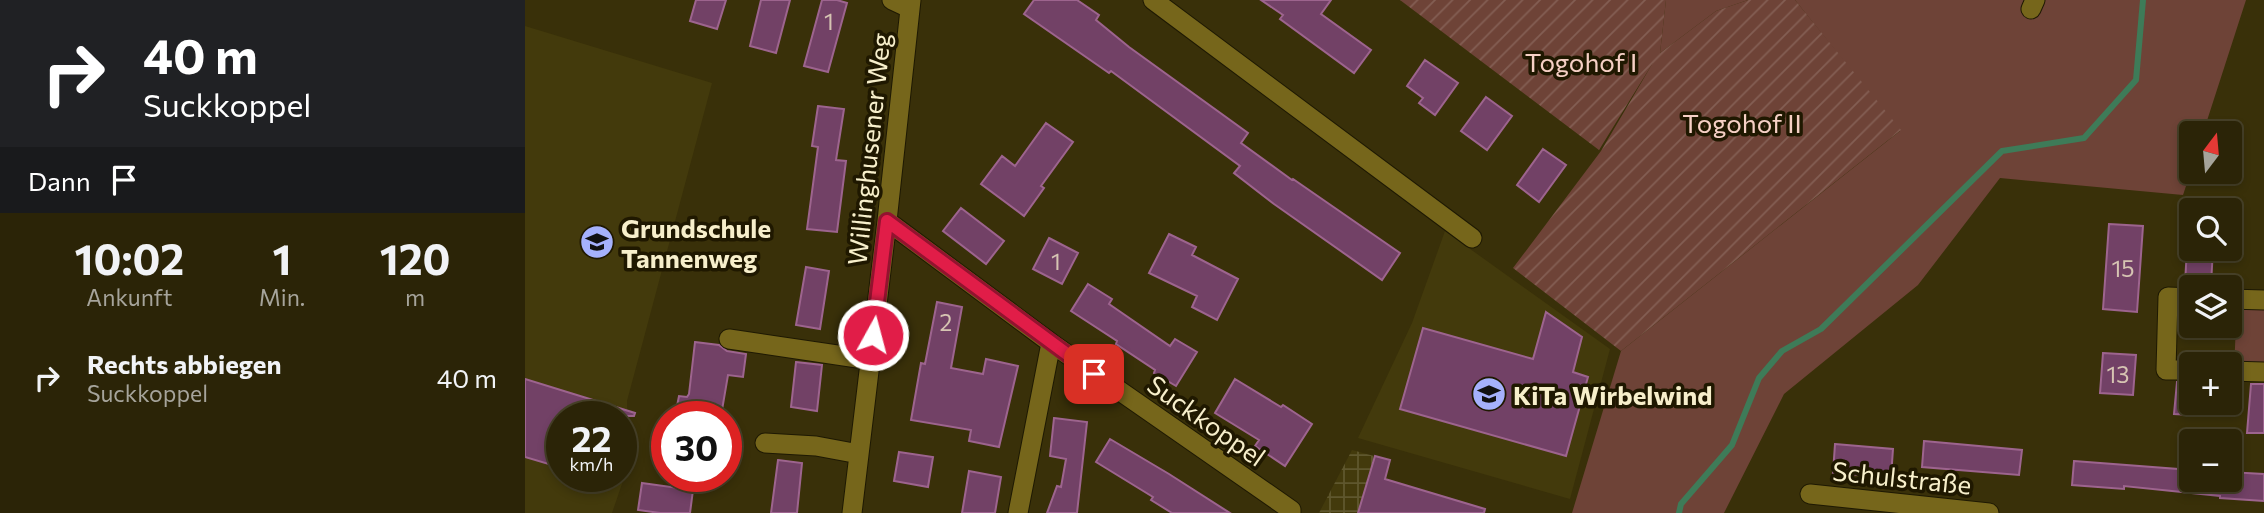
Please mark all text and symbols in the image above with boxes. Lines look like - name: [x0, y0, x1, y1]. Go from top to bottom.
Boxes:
- house number: 1: [824, 7, 834, 35]
- text: 40 m: [143, 24, 258, 84]
- icon: right: [28, 28, 119, 119]
- street label: Willinghusener Weg: [840, 31, 896, 267]
- park label: Togohof I: [1525, 46, 1637, 77]
- text: Suckkoppel: [143, 84, 311, 124]
- park label: Togohof II: [1682, 107, 1802, 138]
- north arrow: [2179, 121, 2242, 184]
- map controls: [2179, 121, 2242, 492]
- icon: arrive: [105, 161, 143, 199]
- text: Dann: [28, 165, 91, 196]
- button: search: [2179, 198, 2242, 261]
- place label: Grundschule Tannenweg: [621, 212, 771, 273]
- school or university icon: Grundschule Tannenweg: [578, 223, 616, 261]
- text: 10:02: [75, 232, 184, 284]
- text: 1: [273, 232, 292, 284]
- text: 120: [380, 232, 450, 284]
- house number: 1: [1051, 247, 1061, 275]
- house number: 15: [2111, 254, 2135, 282]
- button: layers: [2179, 275, 2242, 338]
- text: Ankunft: [86, 283, 172, 311]
- text: Min.: [259, 283, 305, 311]
- text: m: [405, 283, 425, 311]
- position arrow: [836, 298, 910, 372]
- house number: 2: [940, 308, 952, 336]
- pin: [1064, 344, 1124, 404]
- text: Rechts abbiegen: [87, 348, 282, 379]
- button: +: [2179, 352, 2242, 415]
- icon: arrive: [1075, 355, 1113, 393]
- icon: right: [28, 359, 66, 397]
- house number: 13: [2107, 360, 2129, 388]
- text: 40 m: [437, 362, 497, 393]
- street label: Suckkoppel: [1142, 368, 1272, 472]
- school or university icon: KiTa Wirbelwind: [1470, 375, 1508, 413]
- text: Suckkoppel: [87, 379, 208, 407]
- place label: KiTa Wirbelwind: [1513, 379, 1713, 410]
- speed limit sign: 30: [651, 401, 742, 492]
- text: 22: [572, 416, 611, 459]
- button: −: [2179, 429, 2242, 492]
- text: km/h: [570, 453, 613, 475]
- street label: Schulstraße: [1831, 454, 1973, 500]

